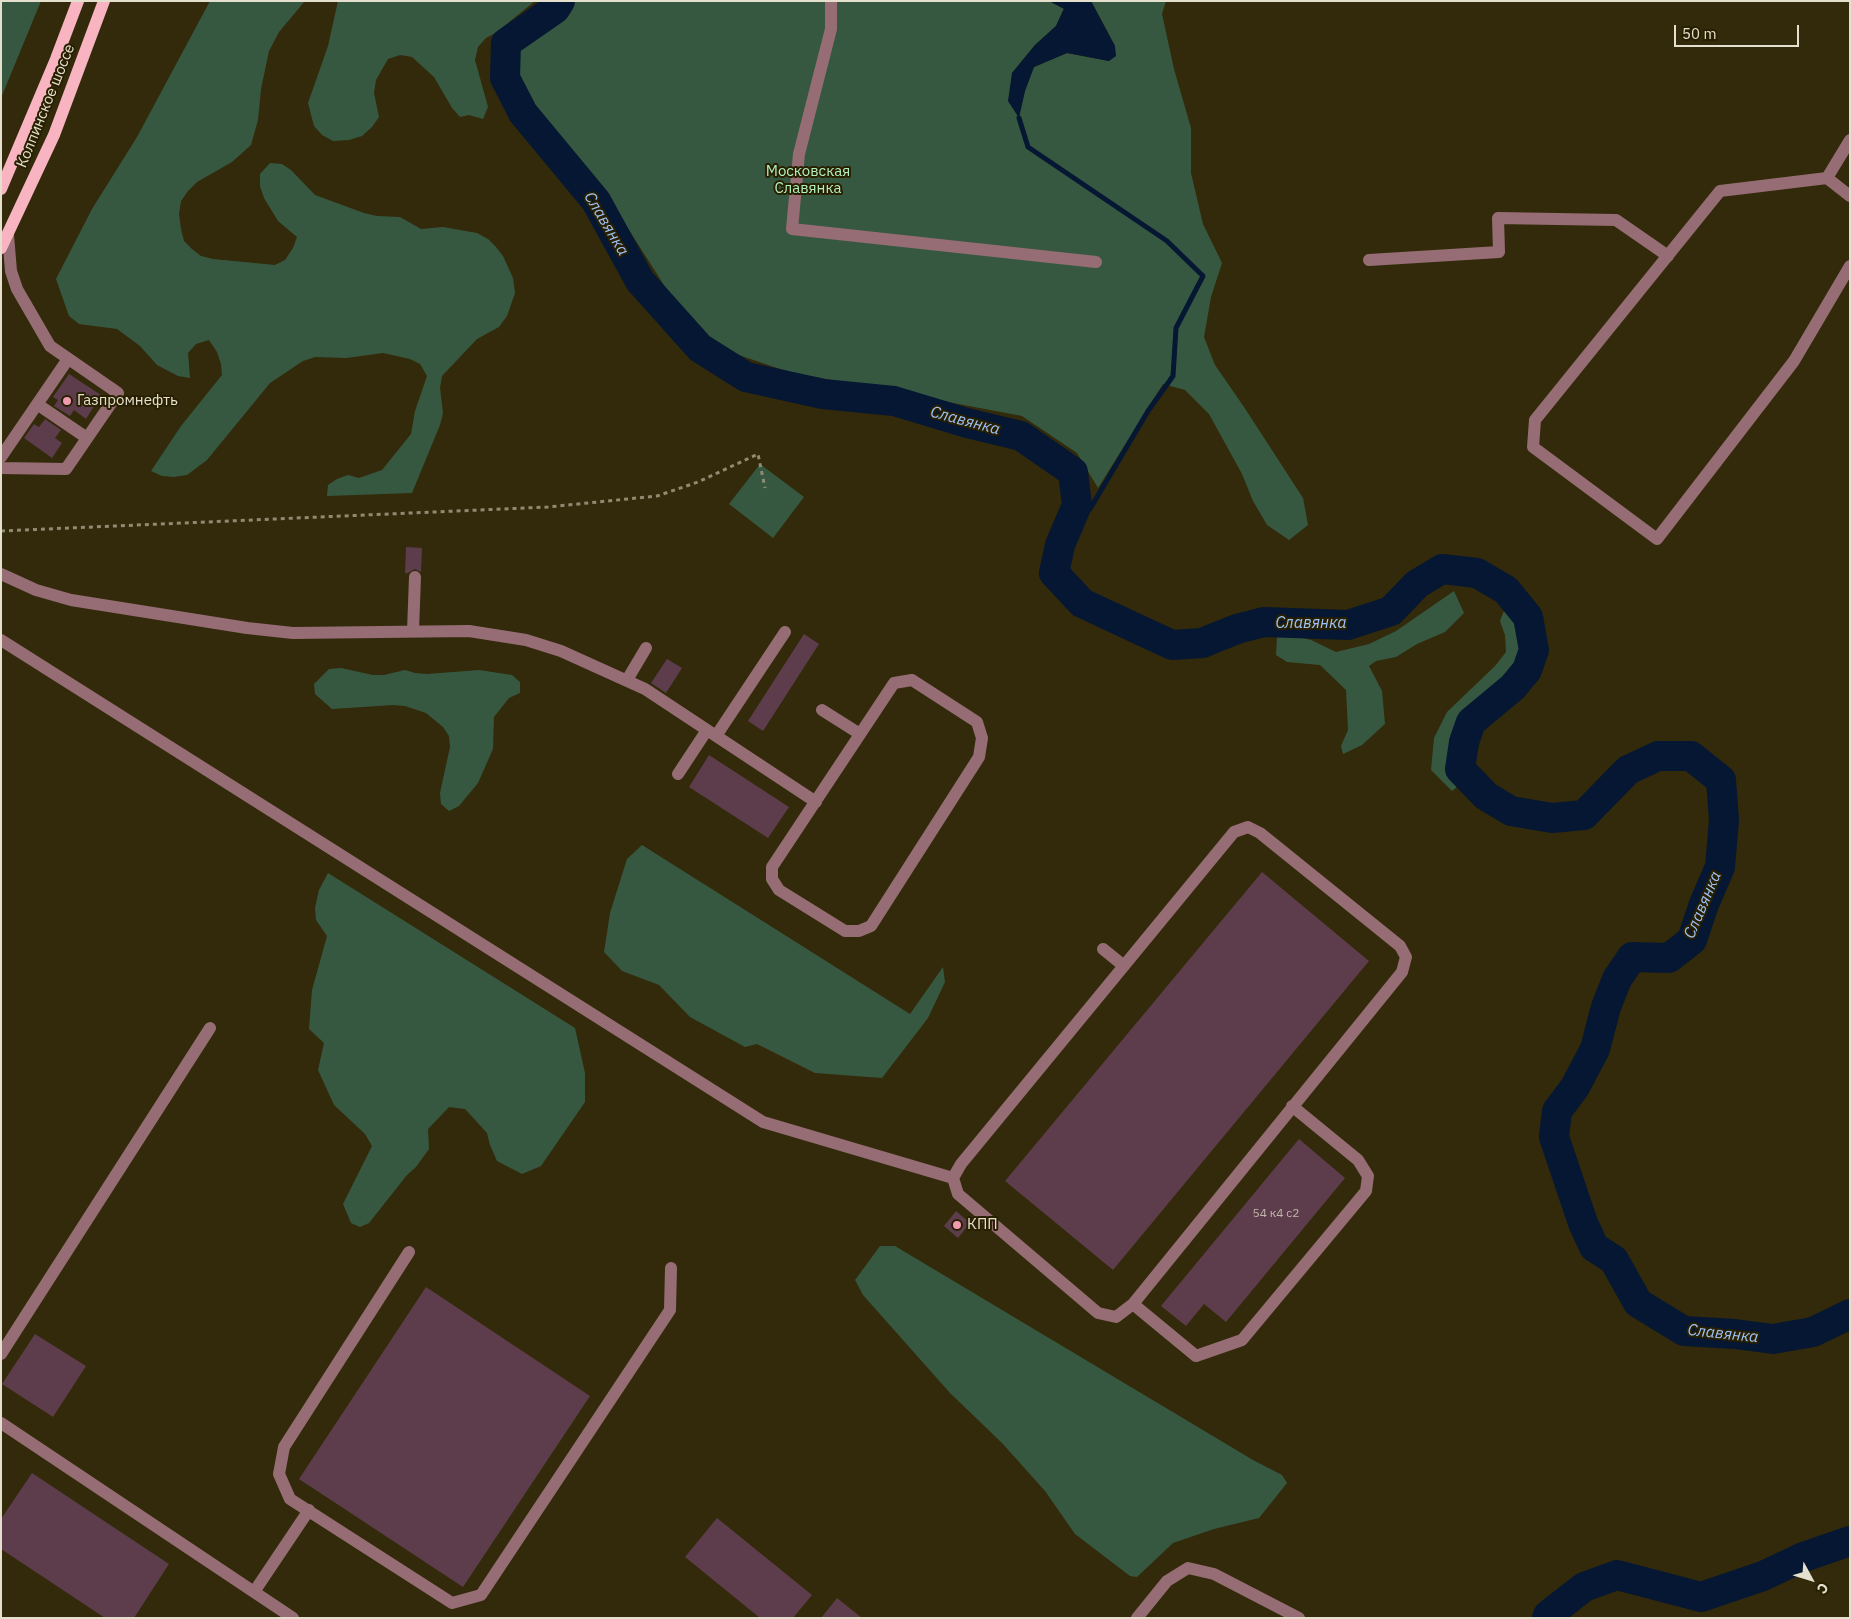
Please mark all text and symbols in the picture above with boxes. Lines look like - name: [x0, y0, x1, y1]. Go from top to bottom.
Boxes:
- scale bar: [1676, 15, 1801, 47]
- text: 50 m: [1682, 24, 1717, 43]
- street label: Колпинское шоссе: [13, 42, 79, 170]
- park label: Московская Славянка: [766, 163, 850, 198]
- water label: Славянка: [579, 189, 633, 259]
- place label: Газпромнефть: [77, 392, 178, 410]
- marker: Газпромнефть: [61, 395, 73, 407]
- water label: Славянка: [928, 403, 1002, 439]
- water label: Славянка: [1275, 613, 1347, 633]
- water label: Славянка: [1680, 869, 1726, 941]
- house number: 54 к4 с2: [1252, 1207, 1300, 1221]
- place label: КПП: [967, 1216, 998, 1234]
- marker: КПП: [951, 1219, 963, 1231]
- water label: Славянка: [1687, 1321, 1759, 1347]
- north arrow: [1786, 1554, 1836, 1604]
- text: С: [1813, 1579, 1833, 1598]

